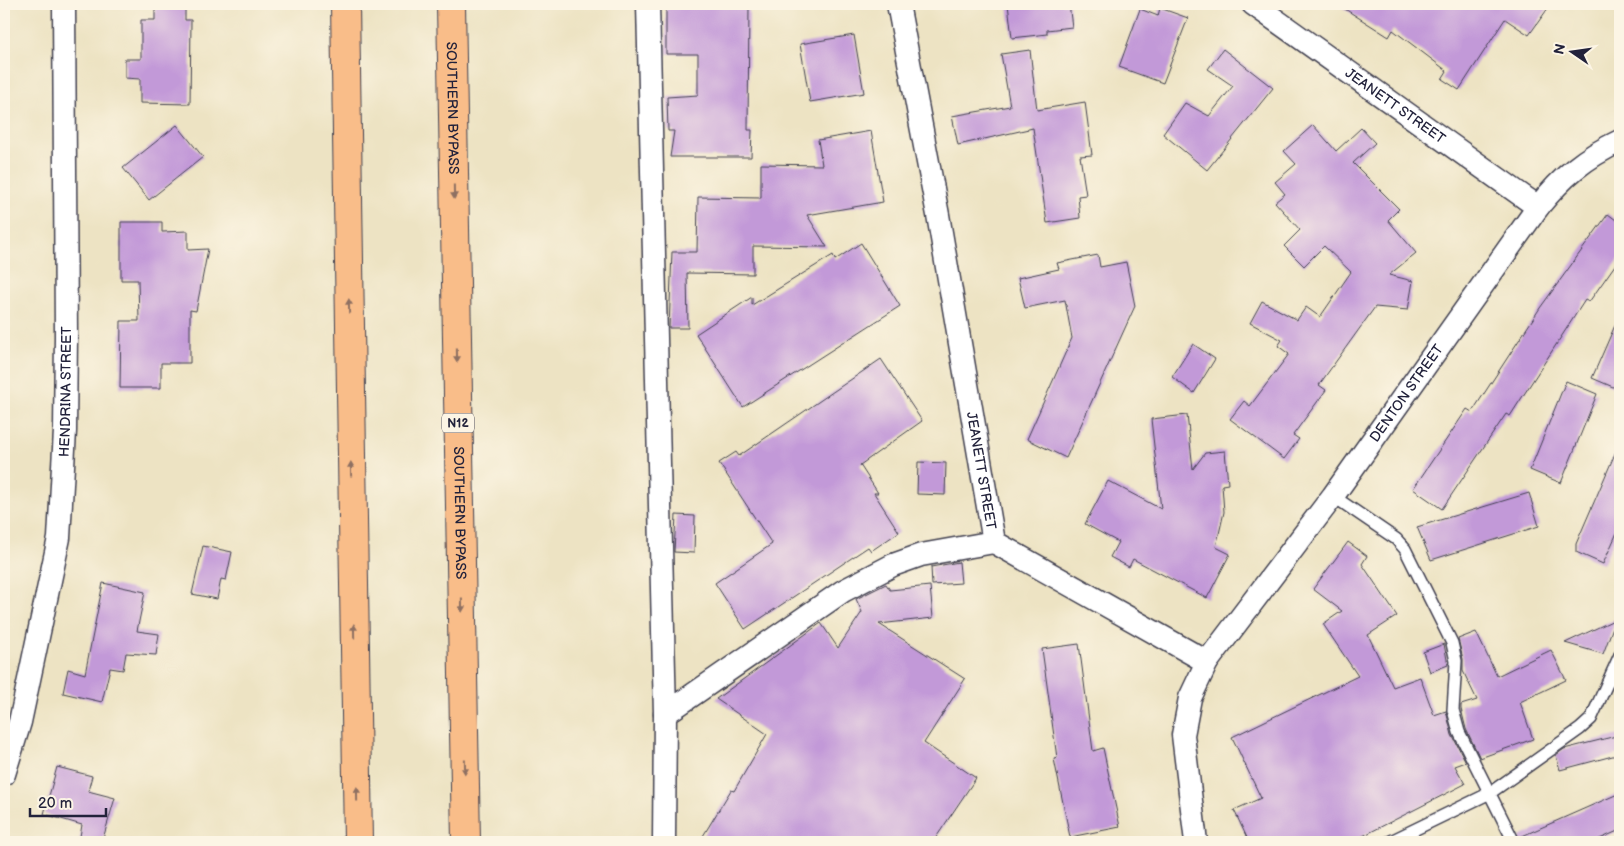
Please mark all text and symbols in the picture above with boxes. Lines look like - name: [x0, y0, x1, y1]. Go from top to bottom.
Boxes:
- north arrow: [1546, 28, 1596, 78]
- street label: SOUTHERN BYPASS: [443, 41, 462, 175]
- text: N: [1550, 42, 1569, 56]
- street label: JEANETT STREET: [1342, 65, 1449, 148]
- one-way arrow: [450, 185, 458, 201]
- one-way arrow: [345, 298, 353, 314]
- street label: HENDRINA STREET: [56, 326, 75, 457]
- street label: DENTON STREET: [1366, 341, 1447, 445]
- one-way arrow: [453, 347, 461, 363]
- street label: JEANETT STREET: [963, 411, 1000, 531]
- road number: N12: [442, 413, 474, 432]
- street label: SOUTHERN BYPASS: [450, 446, 469, 579]
- one-way arrow: [347, 460, 355, 476]
- one-way arrow: [458, 597, 466, 613]
- one-way arrow: [350, 623, 358, 639]
- one-way arrow: [461, 760, 469, 776]
- one-way arrow: [353, 785, 361, 801]
- scale bar: [30, 786, 106, 818]
- text: 20 m: [38, 794, 72, 813]

